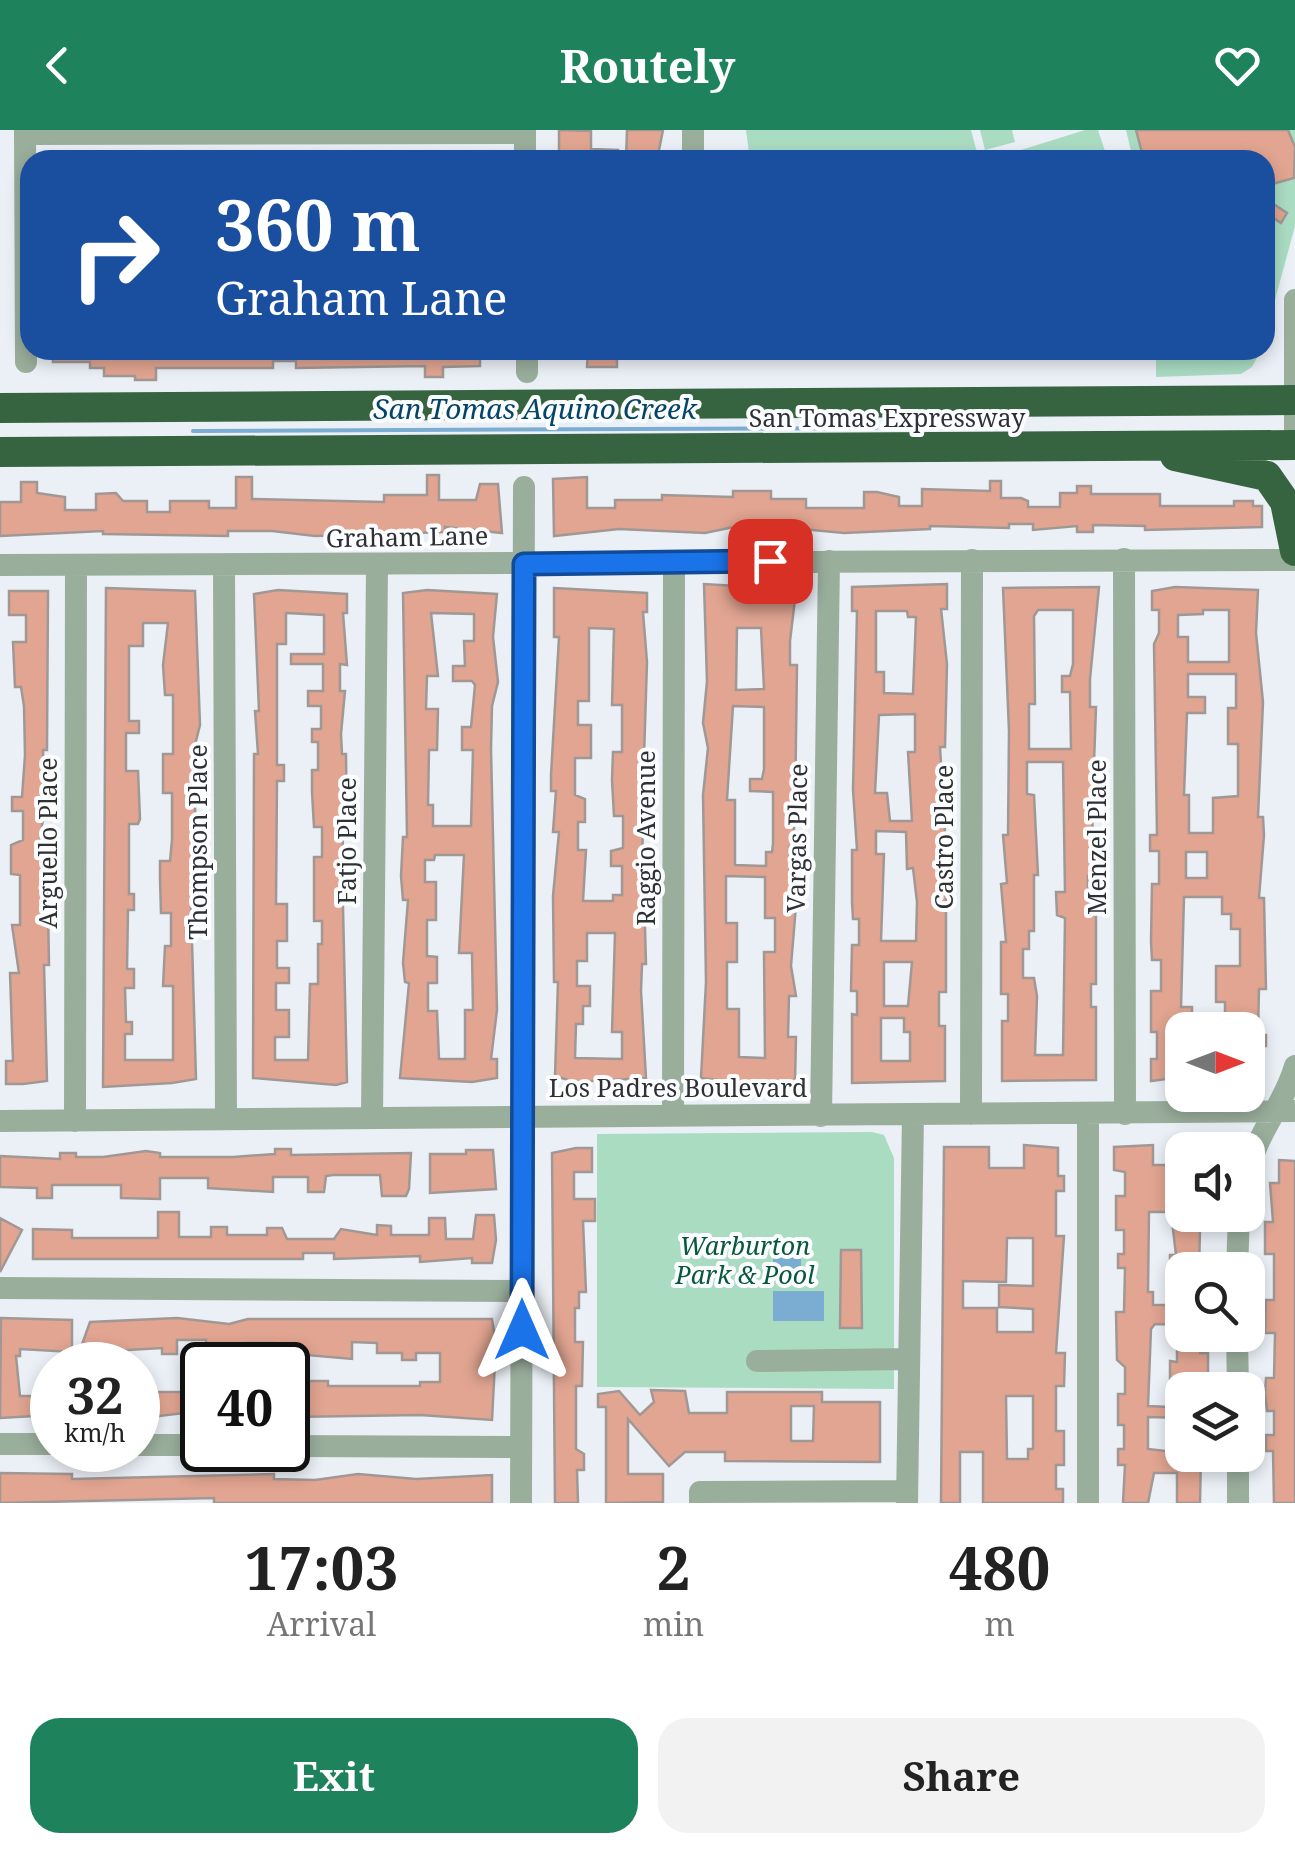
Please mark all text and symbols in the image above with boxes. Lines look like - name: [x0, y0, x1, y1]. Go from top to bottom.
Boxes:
- text: Routely: [560, 35, 735, 96]
- icon: back: [30, 38, 85, 93]
- icon: heart: [1210, 38, 1265, 93]
- text: 360 m: [215, 176, 421, 272]
- icon: right: [50, 190, 180, 320]
- text: Graham Lane: [215, 267, 507, 328]
- water label: San Tomas Aquino Creek: [373, 389, 698, 427]
- street label: San Tomas Expressway: [749, 400, 1026, 434]
- street label: Graham Lane: [325, 518, 488, 554]
- pin: [728, 519, 813, 604]
- icon: arrive: [743, 534, 798, 589]
- street label: Thompson Place: [180, 744, 214, 940]
- street label: Raggio Avenue: [628, 750, 662, 926]
- street label: Arguello Place: [30, 757, 64, 929]
- street label: Menzel Place: [1079, 759, 1113, 915]
- street label: Vargas Place: [778, 763, 814, 913]
- street label: Castro Place: [926, 765, 960, 909]
- street label: Fatjo Place: [329, 777, 363, 905]
- north arrow: [1165, 1012, 1265, 1112]
- map controls: [1165, 1012, 1265, 1472]
- street label: Los Padres Boulevard: [549, 1070, 807, 1104]
- button: sound: [1165, 1132, 1265, 1232]
- park label: Warburton Park & Pool: [674, 1228, 815, 1291]
- button: search: [1165, 1252, 1265, 1352]
- position arrow: [470, 1278, 574, 1382]
- speed limit sign: 40: [180, 1342, 310, 1472]
- text: 32: [67, 1361, 123, 1429]
- button: layers: [1165, 1372, 1265, 1472]
- text: km/h: [64, 1415, 126, 1449]
- text: 17:03: [245, 1526, 398, 1608]
- text: 2: [657, 1526, 691, 1608]
- text: 480: [949, 1526, 1050, 1608]
- text: Arrival: [267, 1602, 376, 1645]
- text: min: [643, 1602, 704, 1645]
- text: m: [984, 1602, 1015, 1645]
- button: Exit: [30, 1718, 638, 1833]
- button: Share: [658, 1718, 1265, 1833]

